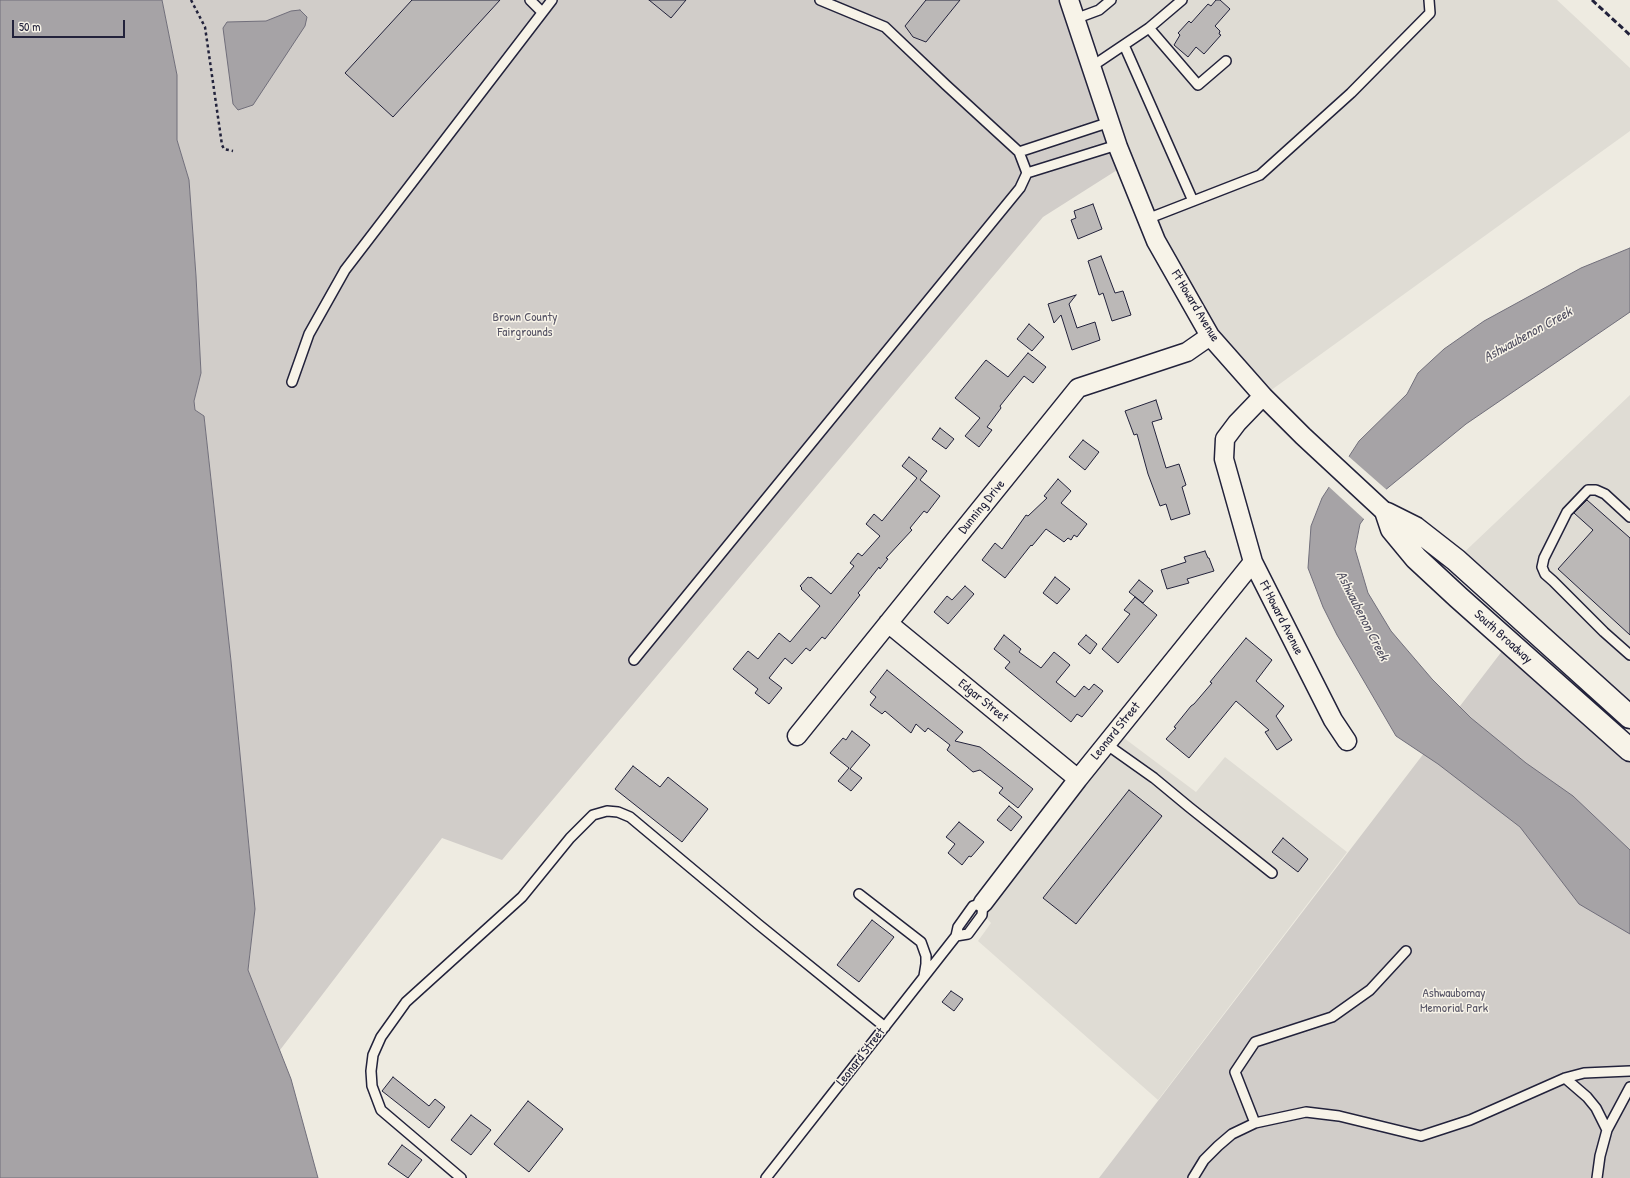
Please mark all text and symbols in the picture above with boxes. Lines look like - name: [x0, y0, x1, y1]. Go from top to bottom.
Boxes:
- scale bar: [14, 12, 127, 38]
- text: 50 m: [19, 18, 40, 35]
- street label: Ft Howard Avenue: [1168, 267, 1222, 345]
- water label: Ashwaubenon Creek: [1481, 304, 1575, 366]
- park label: Brown County Fairgrounds: [492, 310, 558, 341]
- street label: Dunning Drive: [955, 477, 1009, 537]
- water label: Ashwaubenon Creek: [1332, 568, 1392, 664]
- street label: Ft Howard Avenue: [1256, 578, 1306, 658]
- street label: South Broadway: [1471, 607, 1535, 667]
- street label: Edgar Street: [955, 676, 1011, 726]
- street label: Leonard Street: [1088, 699, 1144, 763]
- park label: Ashwaubomay Memorial Park: [1420, 986, 1488, 1017]
- street label: Leonard Street: [833, 1025, 889, 1089]

